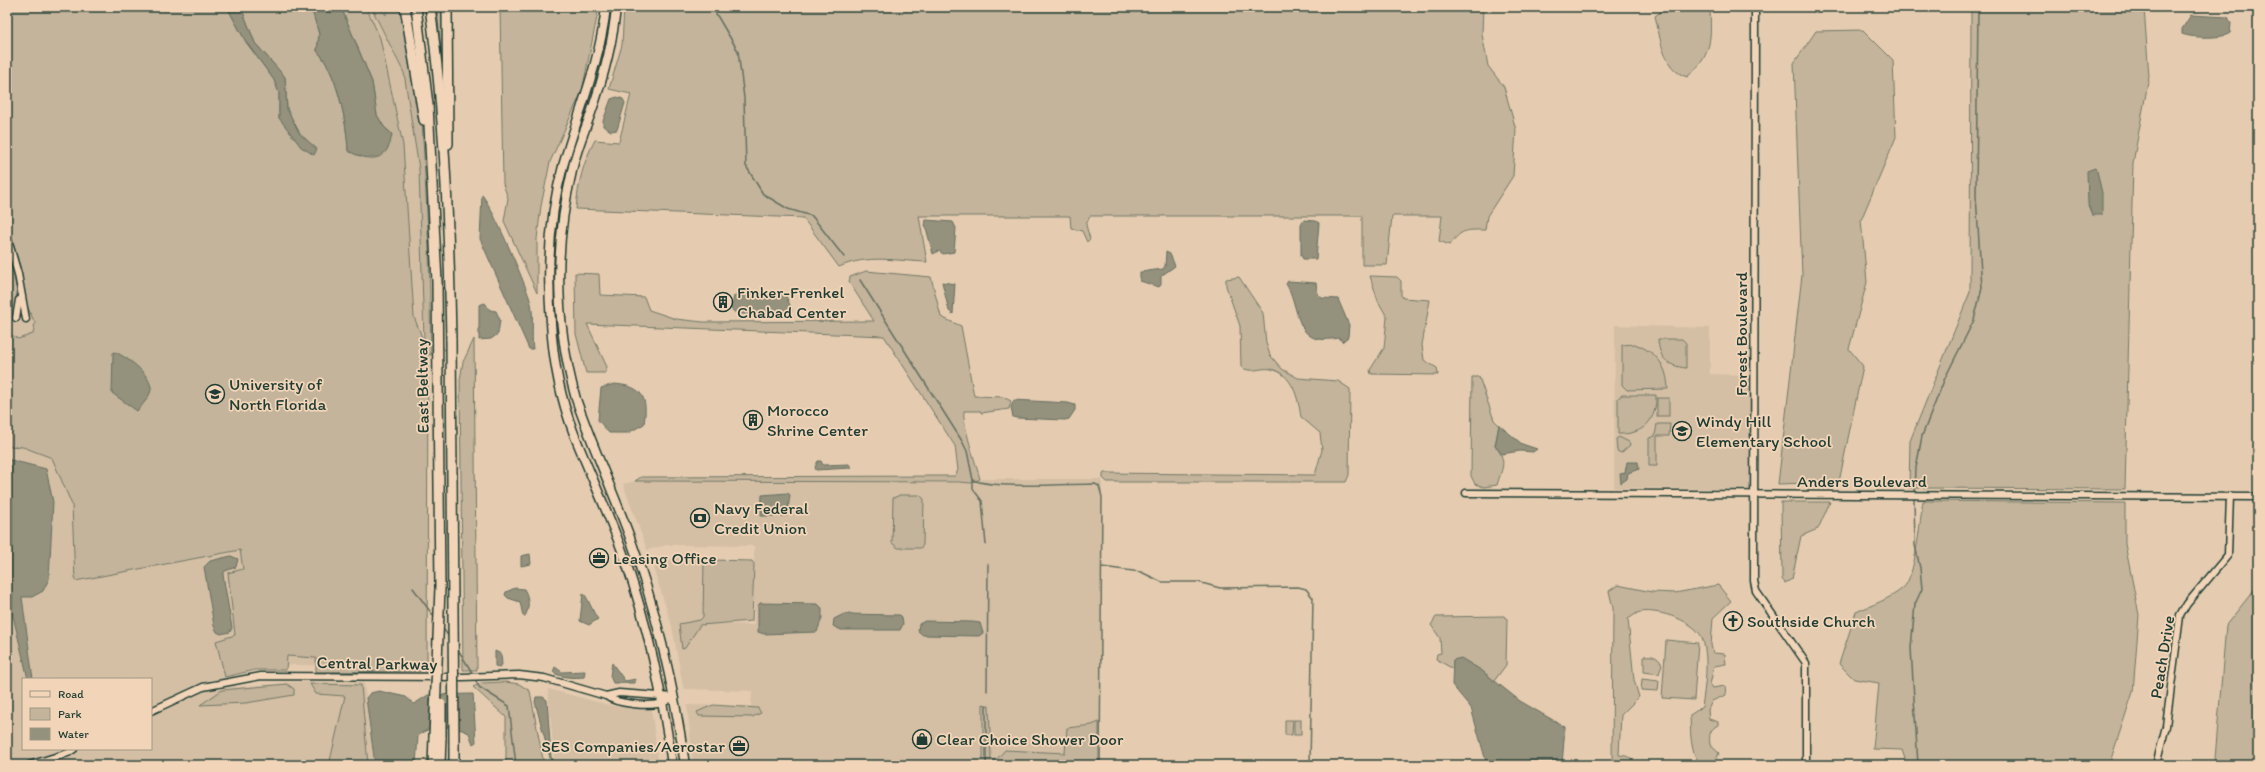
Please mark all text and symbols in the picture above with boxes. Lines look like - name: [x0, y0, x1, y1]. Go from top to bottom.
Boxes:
- street label: Forest Boulevard: [1731, 271, 1751, 396]
- place label: Finker-Frenkel Chabad Center: [737, 282, 846, 322]
- building icon: Finker-Frenkel Chabad Center: [712, 291, 734, 313]
- street label: East Beltway: [411, 338, 433, 434]
- place label: University of North Florida: [229, 374, 326, 414]
- school or university icon: University of North Florida: [204, 383, 226, 405]
- place label: Morocco Shrine Center: [767, 400, 868, 440]
- building icon: Morocco Shrine Center: [742, 409, 764, 431]
- place label: Windy Hill Elementary School: [1696, 411, 1832, 451]
- school or university icon: Windy Hill Elementary School: [1671, 420, 1693, 442]
- street label: Anders Boulevard: [1797, 471, 1927, 491]
- place label: Navy Federal Credit Union: [714, 498, 809, 538]
- bank icon: Navy Federal Credit Union: [689, 507, 711, 529]
- office icon: Leasing Office: [588, 547, 610, 569]
- place label: Leasing Office: [613, 548, 717, 568]
- church icon: Southside Church: [1722, 610, 1744, 632]
- place label: Southside Church: [1747, 611, 1875, 631]
- street label: Peach Drive: [2146, 614, 2178, 700]
- street label: Central Parkway: [316, 652, 438, 674]
- legend: [22, 678, 152, 750]
- text: Road: [58, 687, 84, 701]
- text: Park: [58, 707, 82, 721]
- text: Water: [58, 727, 89, 741]
- shop icon: Clear Choice Shower Door: [911, 728, 933, 750]
- place label: Clear Choice Shower Door: [936, 729, 1124, 749]
- office icon: SES Companies/Aerostar: [728, 735, 750, 757]
- place label: SES Companies/Aerostar: [541, 736, 725, 756]

